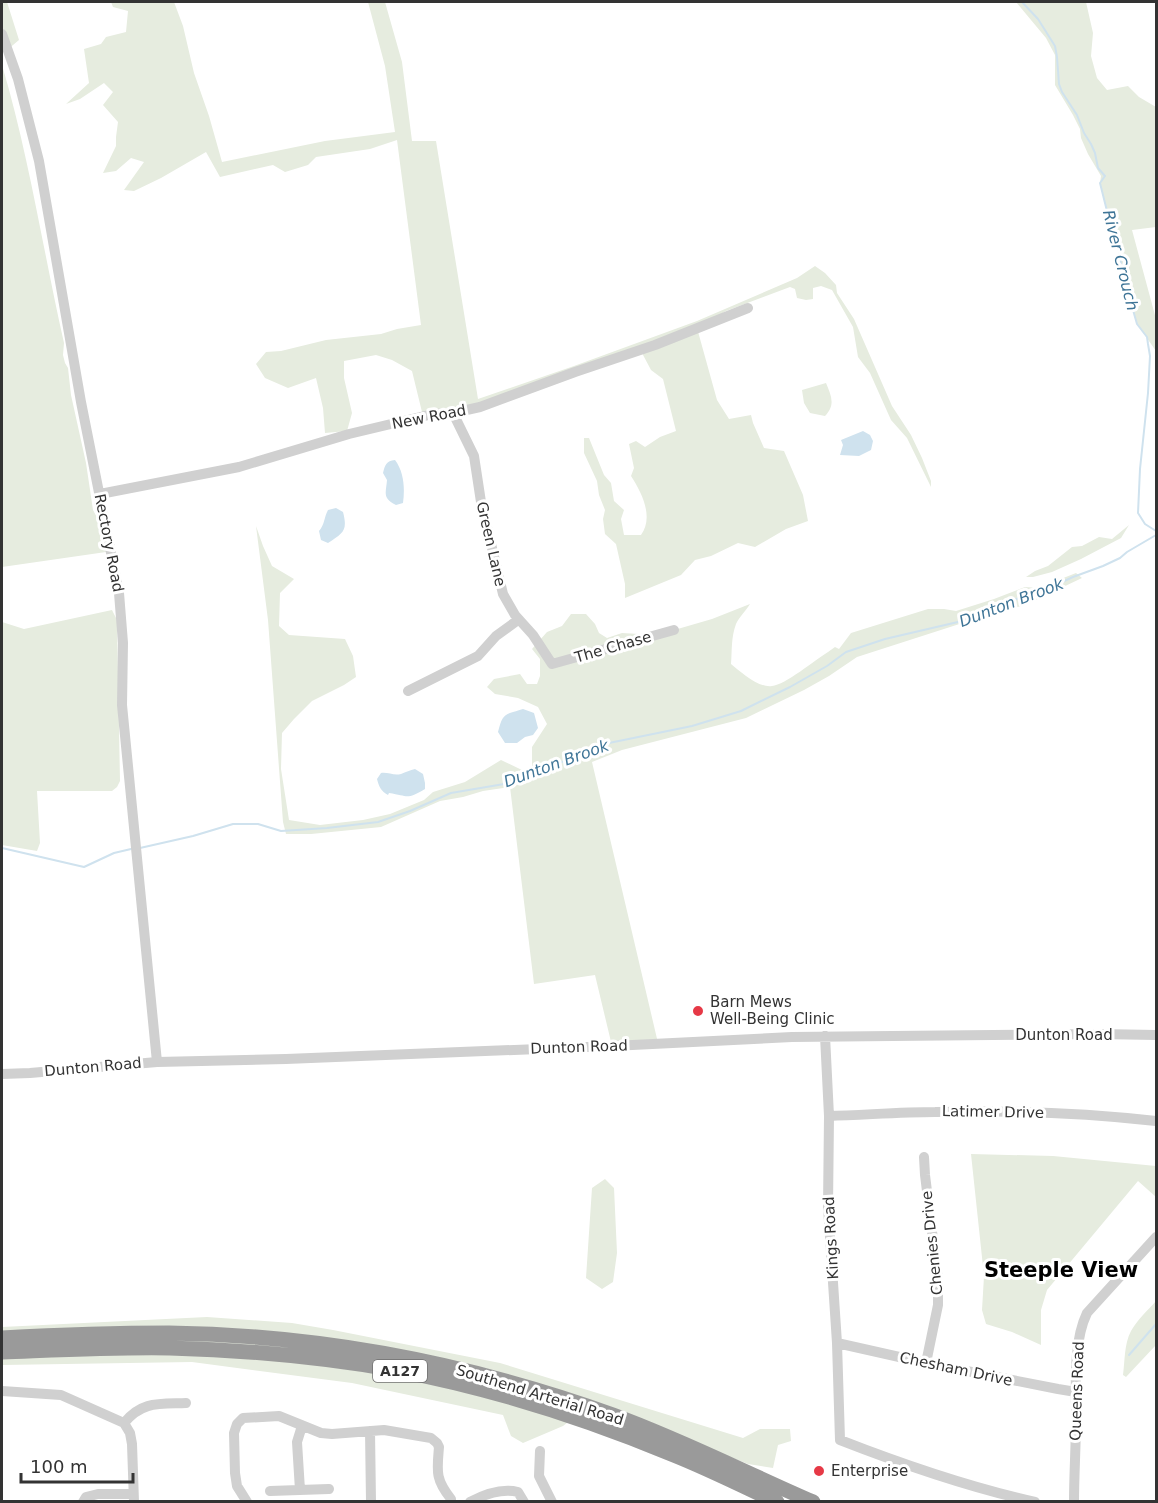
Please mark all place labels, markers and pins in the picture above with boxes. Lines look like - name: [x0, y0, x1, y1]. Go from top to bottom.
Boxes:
- place label: Barn Mews Well-Being Clinic: [710, 993, 835, 1028]
- marker: Barn Mews Well-Being Clinic: [691, 1004, 705, 1018]
- place label: Enterprise: [831, 1462, 908, 1480]
- marker: Enterprise: [812, 1464, 826, 1478]

